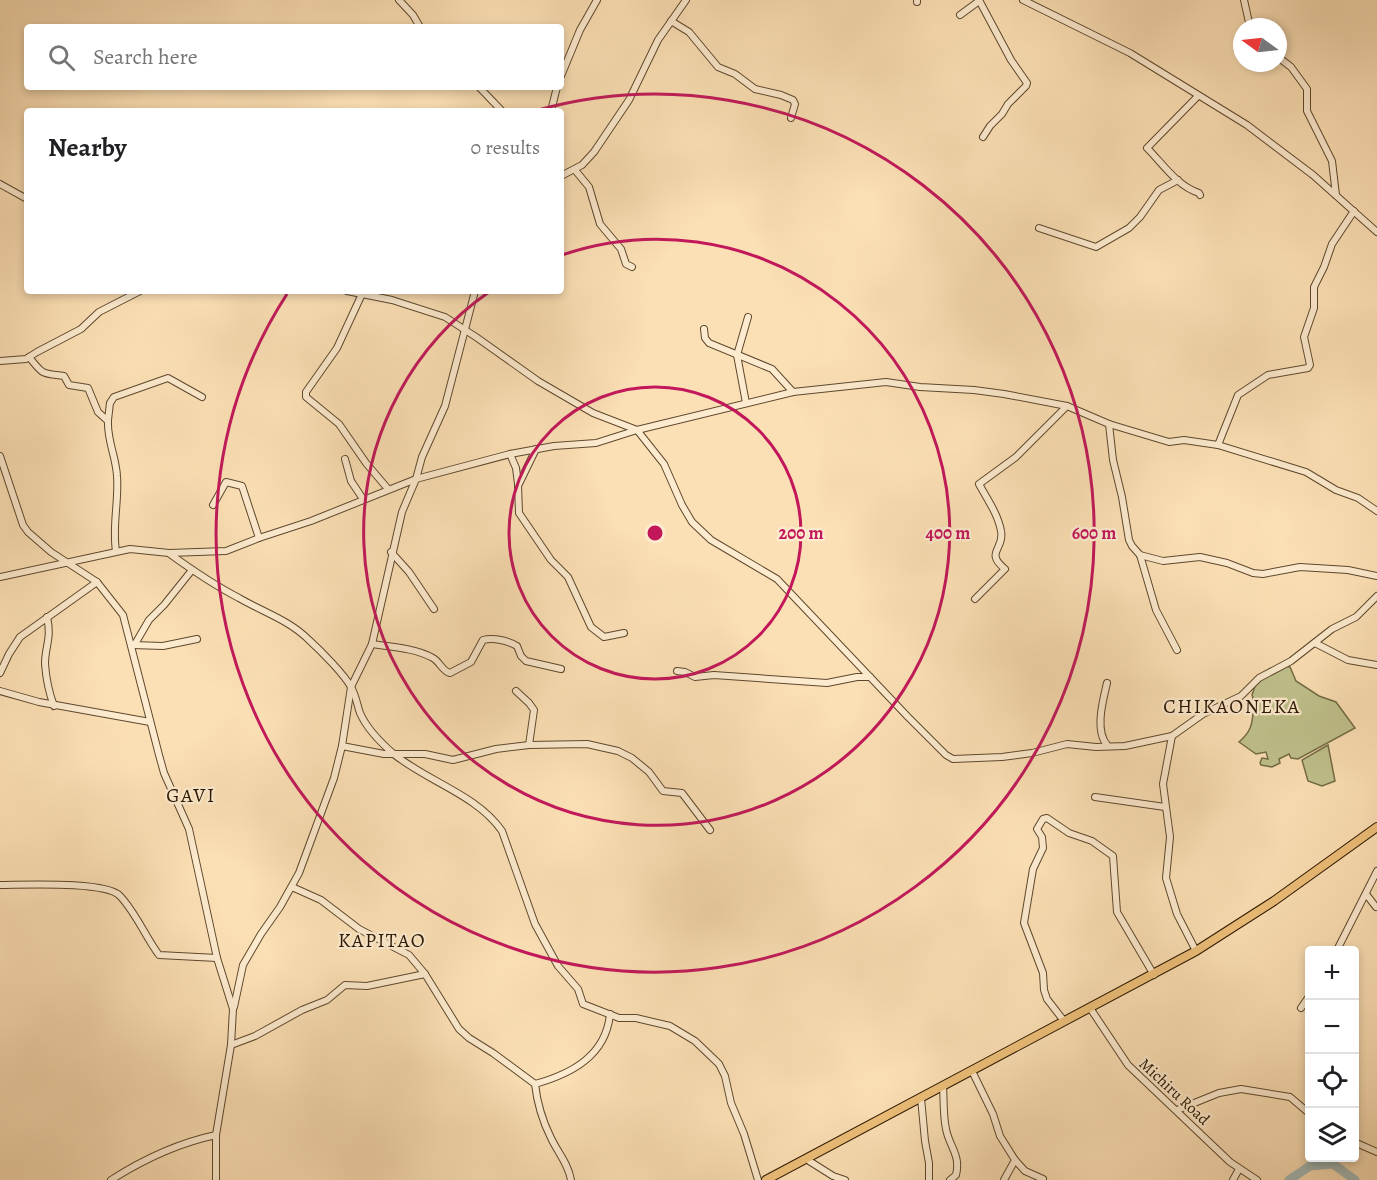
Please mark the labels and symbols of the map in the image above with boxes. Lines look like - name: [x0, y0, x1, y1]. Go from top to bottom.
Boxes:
- north arrow: [1233, 18, 1287, 72]
- text: 200 m: [778, 521, 824, 545]
- text: 400 m: [926, 521, 970, 545]
- text: 600 m: [1072, 521, 1116, 545]
- centre of rings: [645, 523, 665, 543]
- district label: CHIKAONEKA: [1163, 693, 1301, 720]
- district label: GAVI: [166, 782, 216, 809]
- district label: KAPITAO: [338, 927, 426, 954]
- street label: Michiru Road: [1134, 1053, 1215, 1130]

